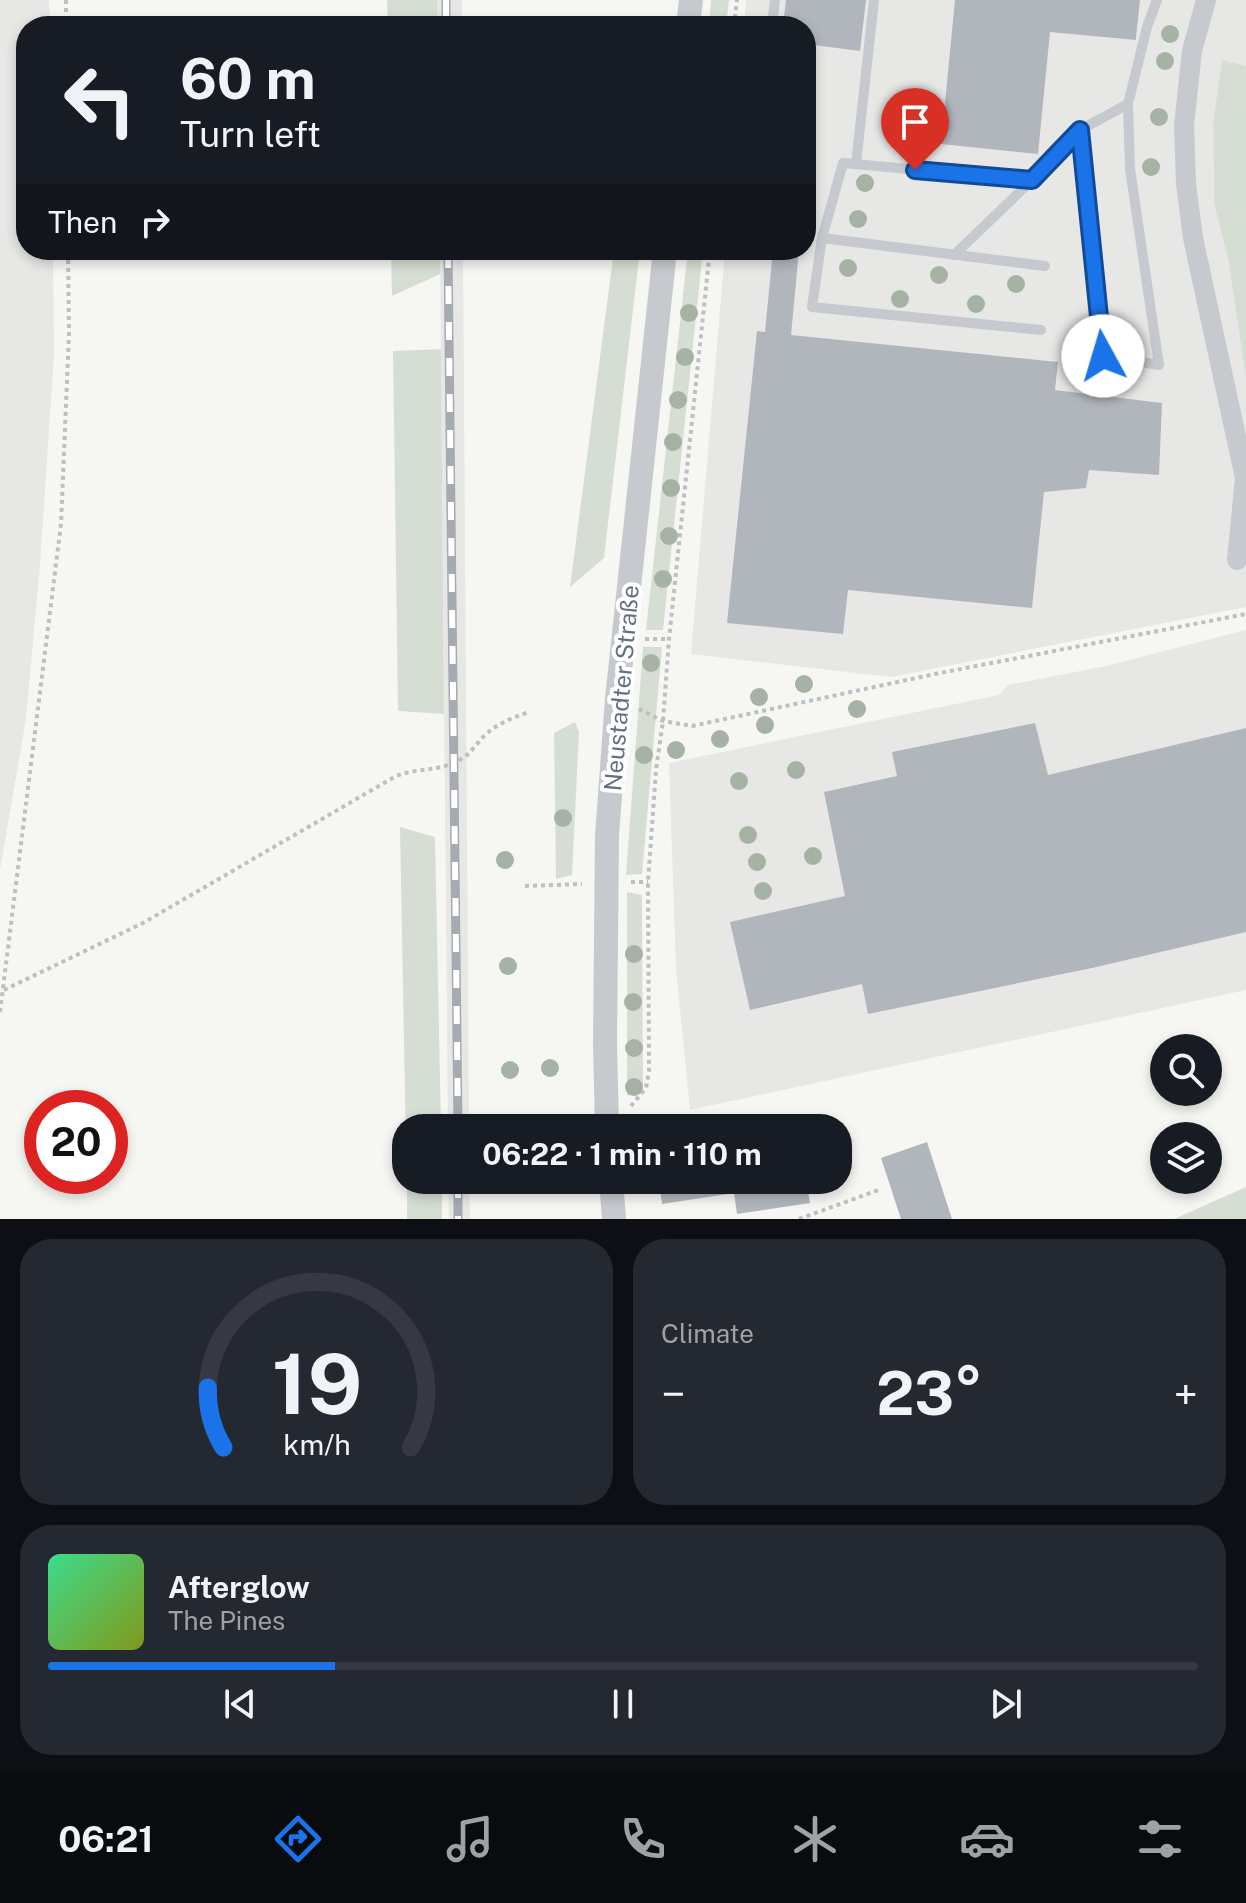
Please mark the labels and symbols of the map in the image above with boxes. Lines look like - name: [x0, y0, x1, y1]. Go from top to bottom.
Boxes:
- pin: [881, 88, 949, 170]
- position arrow: [1061, 314, 1145, 398]
- street label: Neustadter Straße: [598, 584, 644, 792]
- speed limit sign: 20: [24, 1090, 128, 1194]

